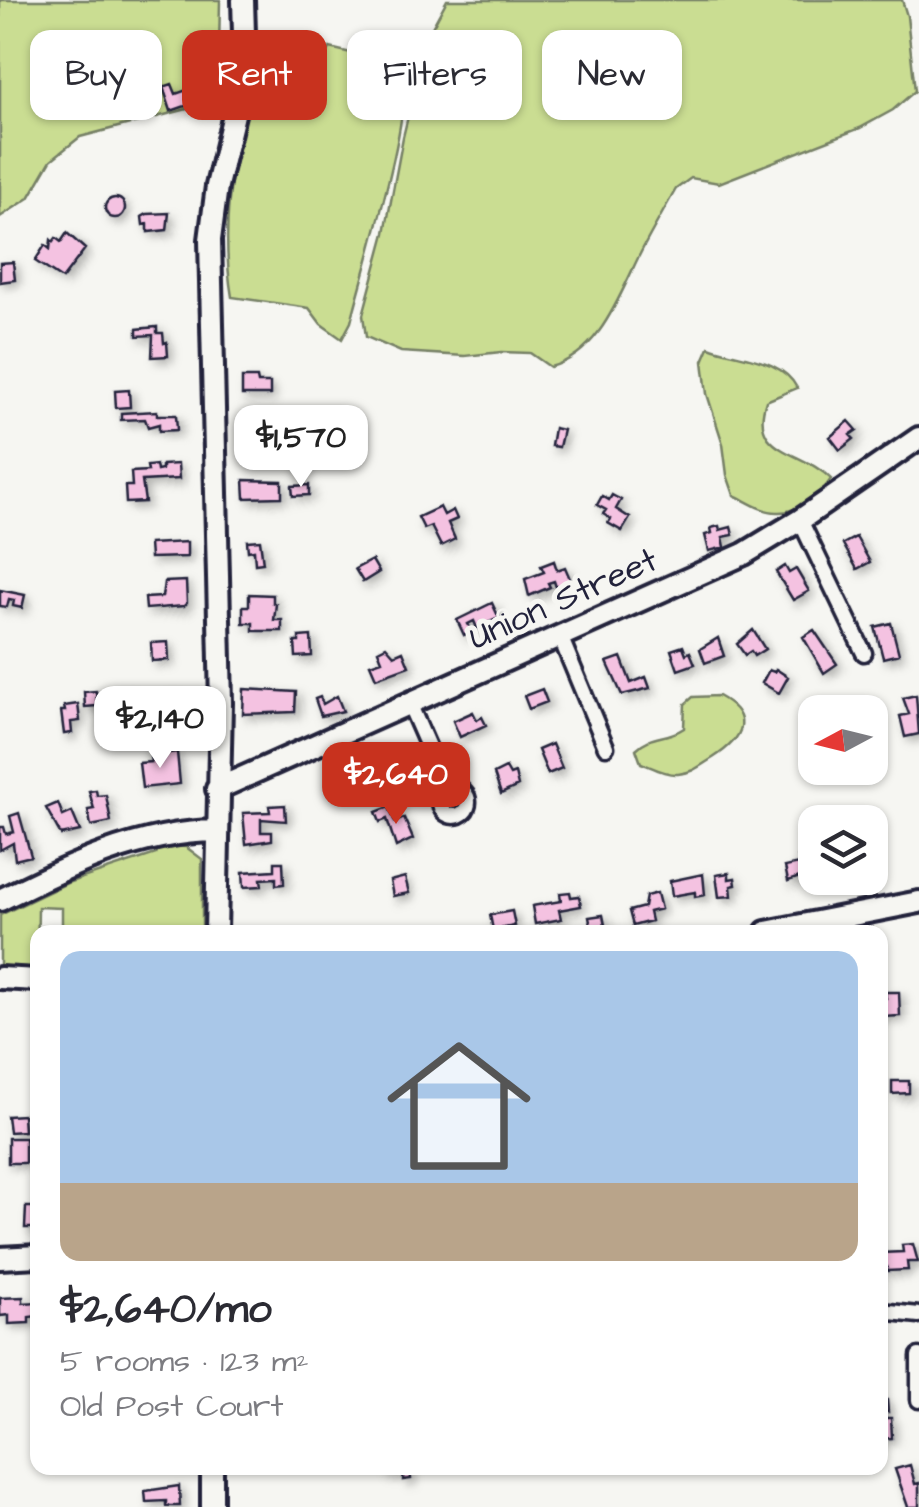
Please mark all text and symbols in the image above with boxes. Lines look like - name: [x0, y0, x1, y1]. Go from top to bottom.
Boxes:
- chip: Buy: [30, 30, 162, 120]
- chip: Rent: [182, 30, 327, 120]
- chip: Filters: [347, 30, 522, 120]
- chip: New: [542, 30, 682, 120]
- pin: $1,570: [220, 405, 382, 490]
- text: $1,570: [256, 415, 346, 460]
- street label: Union Street: [461, 536, 665, 662]
- pin: $2,140: [79, 686, 241, 771]
- north arrow: [798, 695, 888, 785]
- map controls: [798, 695, 888, 895]
- text: $2,140: [116, 696, 204, 741]
- pin: $2,640: [315, 742, 477, 827]
- text: $2,640: [344, 752, 448, 797]
- button: layers: [798, 805, 888, 895]
- icon: home: [369, 1016, 549, 1196]
- text: $2,640/mo: [60, 1281, 272, 1339]
- text: 5 rooms · 123 m²: [60, 1339, 309, 1384]
- text: Old Post Court: [60, 1384, 283, 1429]

